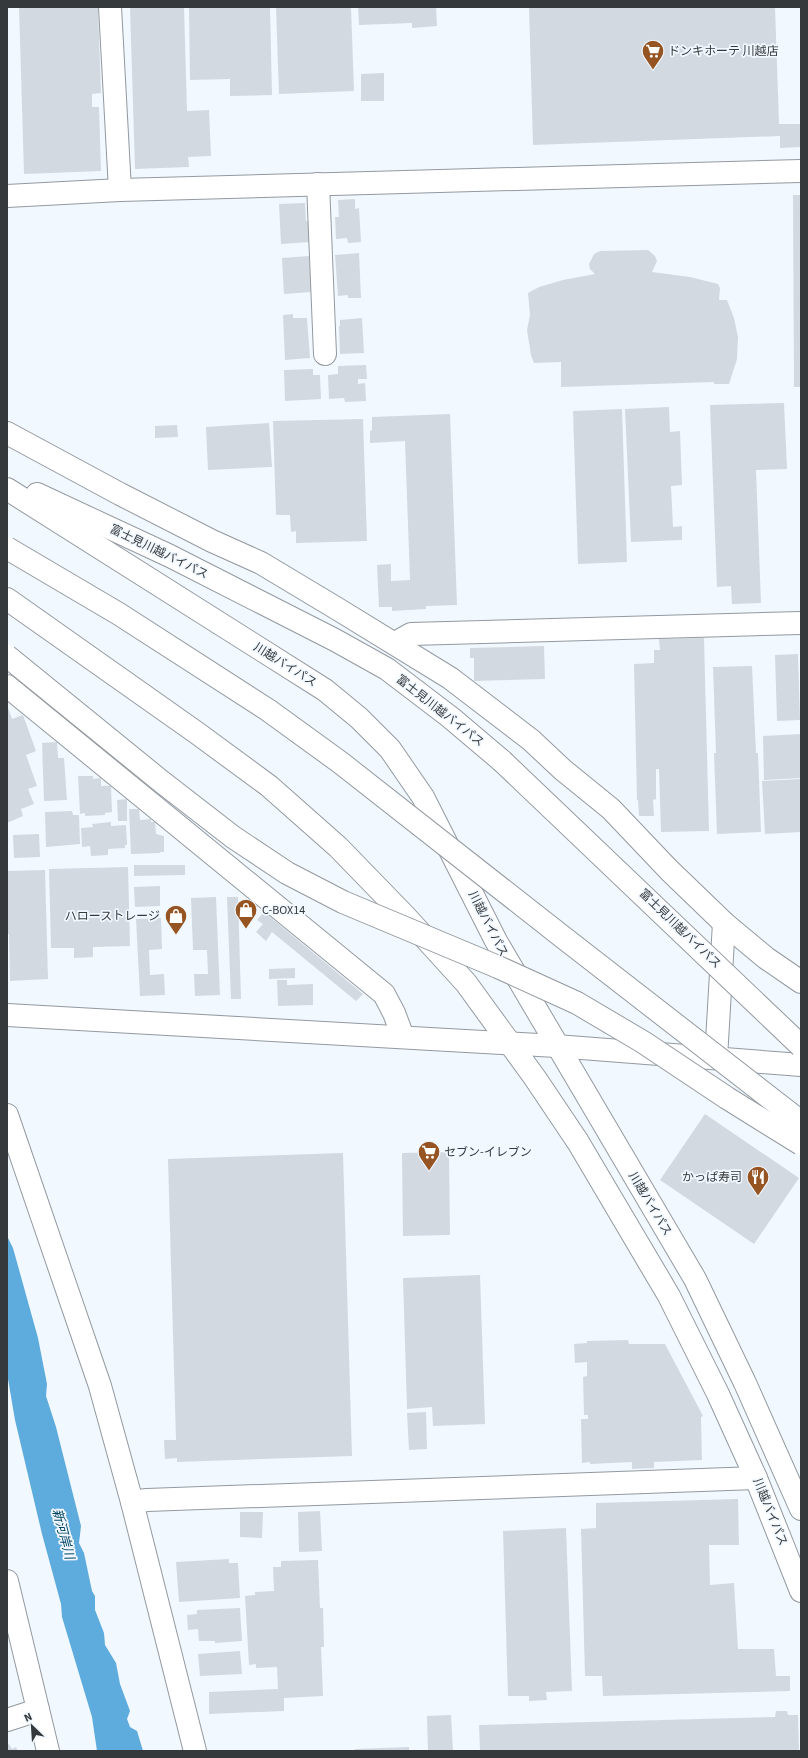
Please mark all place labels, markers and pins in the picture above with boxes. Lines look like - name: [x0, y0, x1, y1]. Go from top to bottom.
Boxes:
- supermarket icon: ドンキホーテ 川越店: [640, 38, 666, 71]
- place label: ドンキホーテ 川越店: [668, 43, 778, 60]
- shop icon: C-BOX14: [233, 897, 259, 930]
- place label: C-BOX14: [262, 902, 305, 919]
- shop icon: ハローストレージ: [163, 903, 189, 936]
- place label: ハローストレージ: [65, 908, 160, 925]
- supermarket icon: セブン-イレブン: [416, 1139, 442, 1172]
- place label: セブン-イレブン: [444, 1144, 532, 1161]
- restaurant icon: かっぱ寿司: [745, 1164, 771, 1197]
- place label: かっぱ寿司: [682, 1169, 742, 1186]

